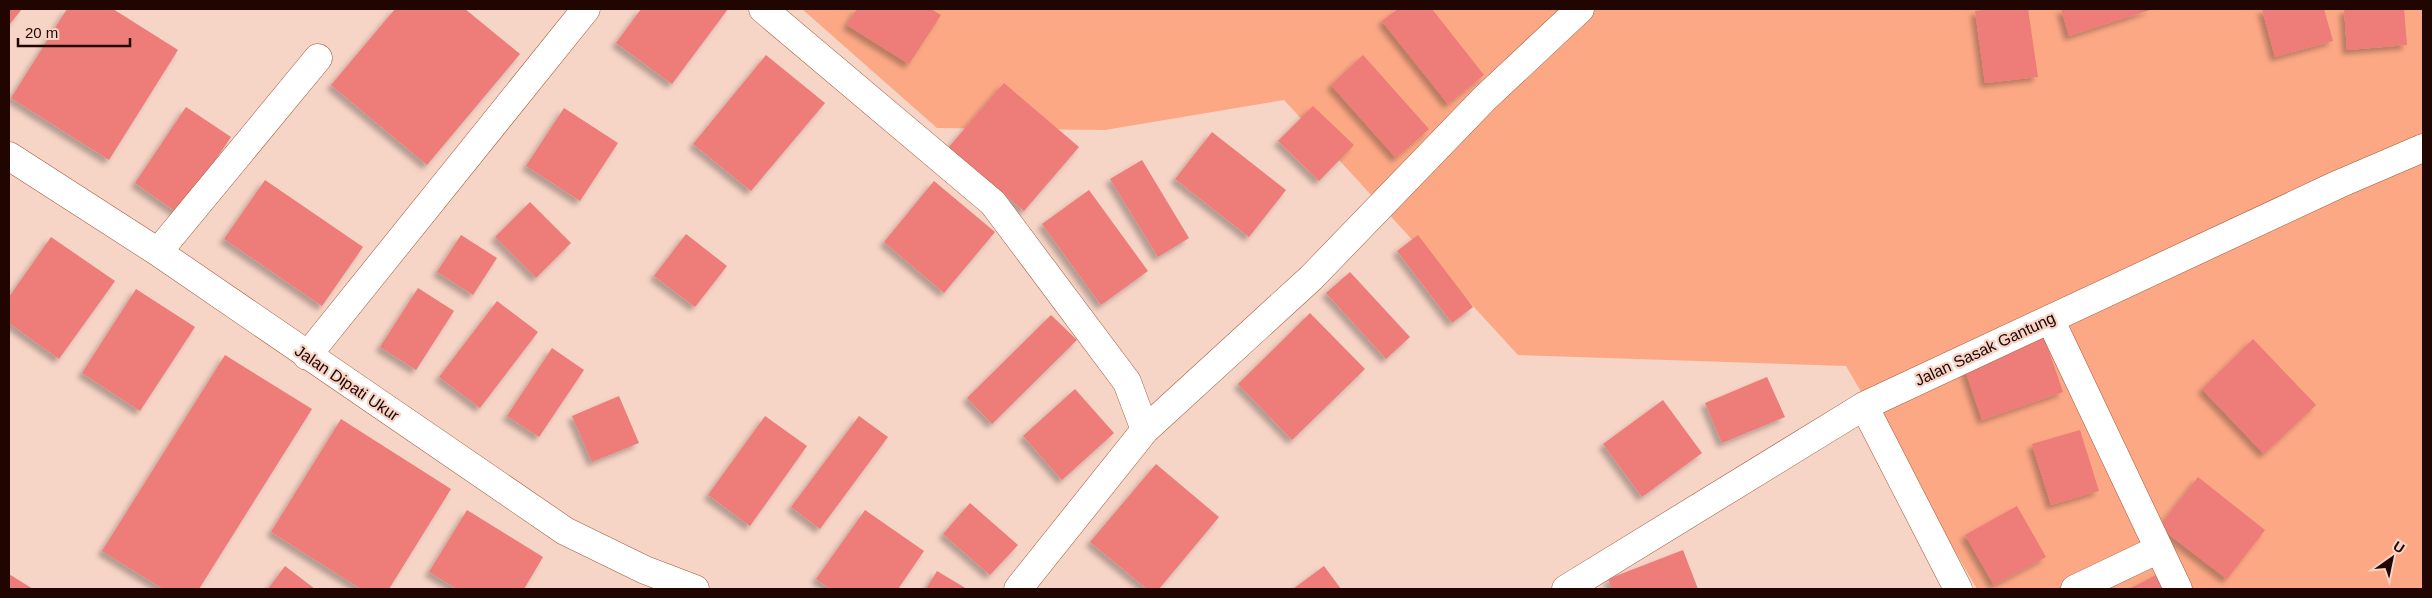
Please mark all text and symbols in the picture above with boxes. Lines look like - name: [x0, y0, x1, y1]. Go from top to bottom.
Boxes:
- scale bar: [18, 15, 130, 47]
- text: 20 m: [25, 24, 58, 41]
- street label: Jalan Sasak Gantung: [1912, 309, 2058, 389]
- street label: Jalan Dipati Ukur: [292, 342, 403, 424]
- north arrow: [2367, 533, 2417, 583]
- text: U: [2390, 538, 2408, 557]

